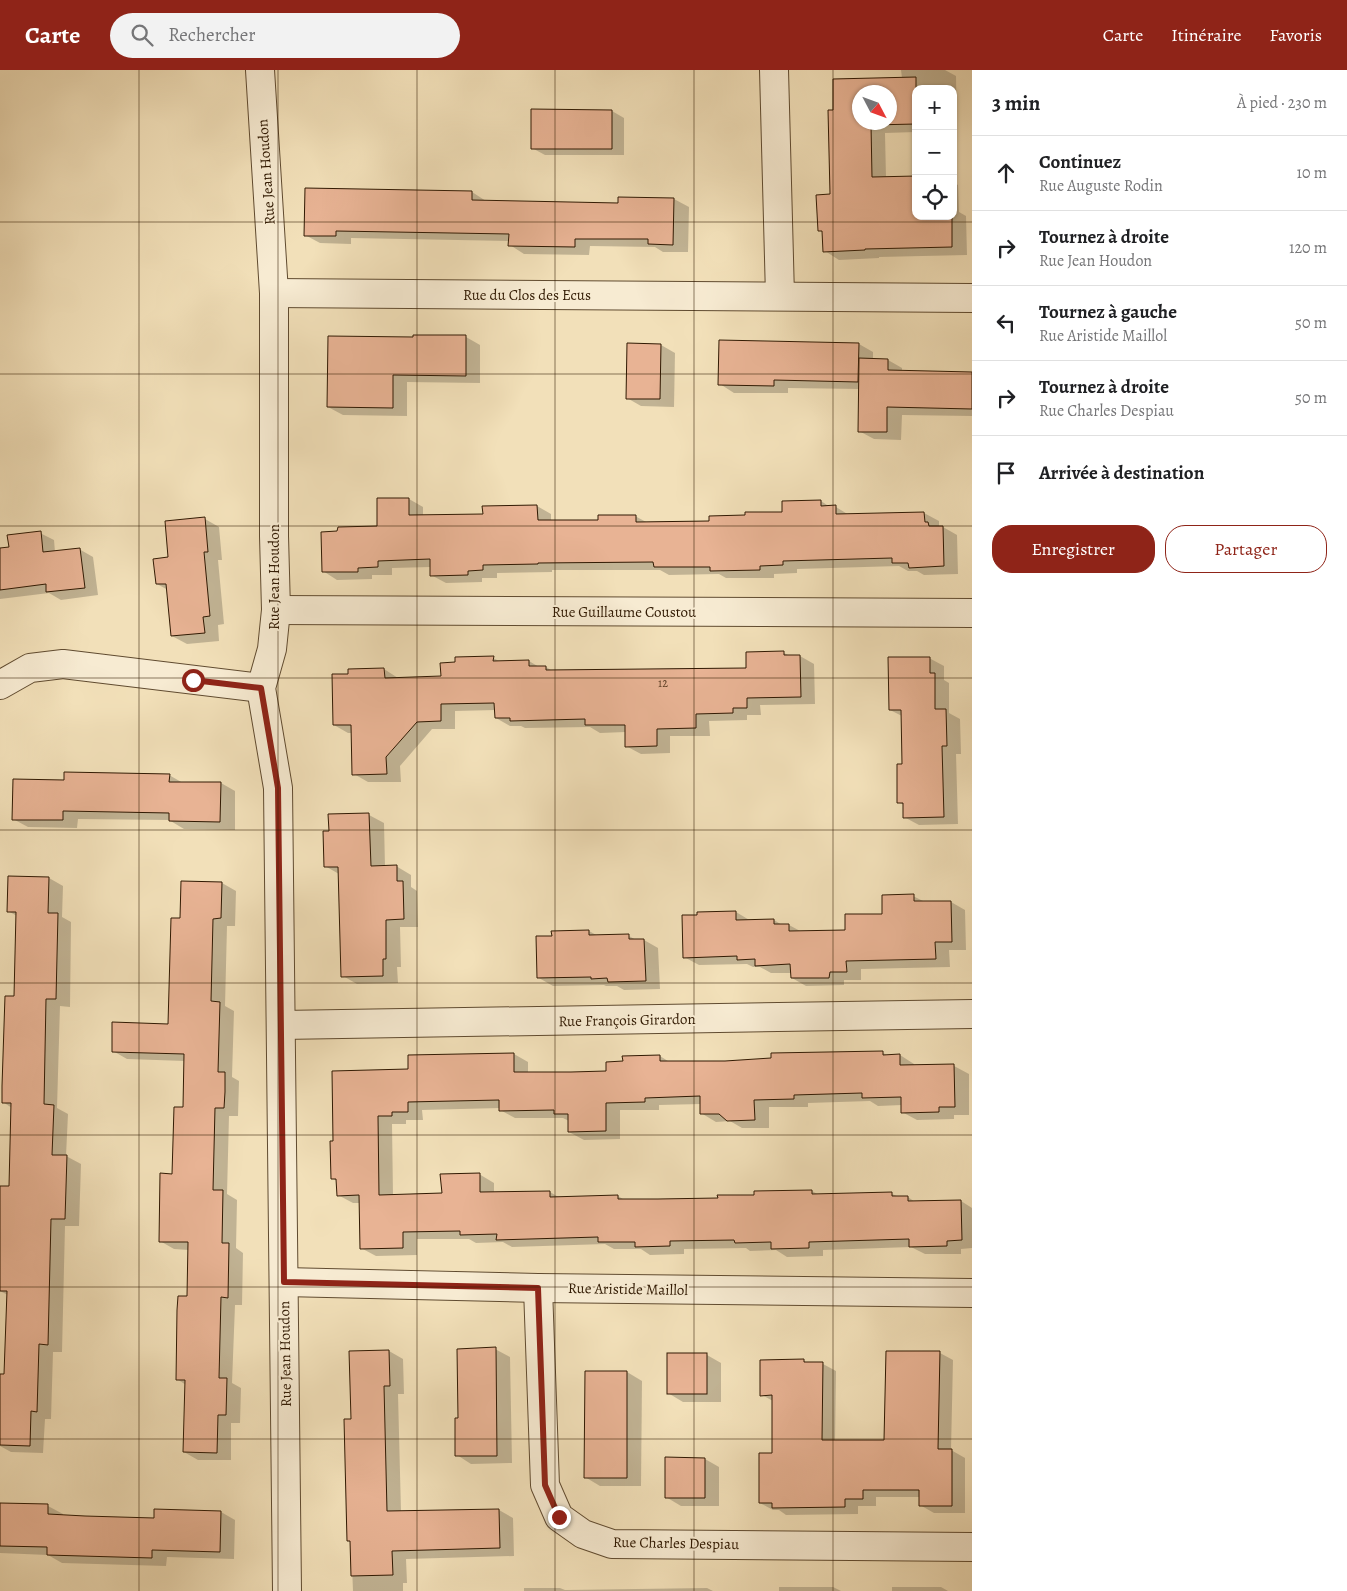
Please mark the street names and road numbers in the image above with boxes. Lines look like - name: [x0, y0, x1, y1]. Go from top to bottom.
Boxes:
- street label: Rue Jean Houdon: [252, 118, 280, 226]
- street label: Rue du Clos des Ecus: [463, 285, 591, 305]
- street label: Rue Jean Houdon: [264, 524, 284, 630]
- street label: Rue Guillaume Coustou: [552, 602, 697, 622]
- street label: Rue François Girardon: [558, 1009, 696, 1031]
- street label: Rue Aristide Maillol: [568, 1278, 689, 1300]
- street label: Rue Jean Houdon: [274, 1301, 296, 1407]
- street label: Rue Charles Despiau: [613, 1532, 740, 1554]

